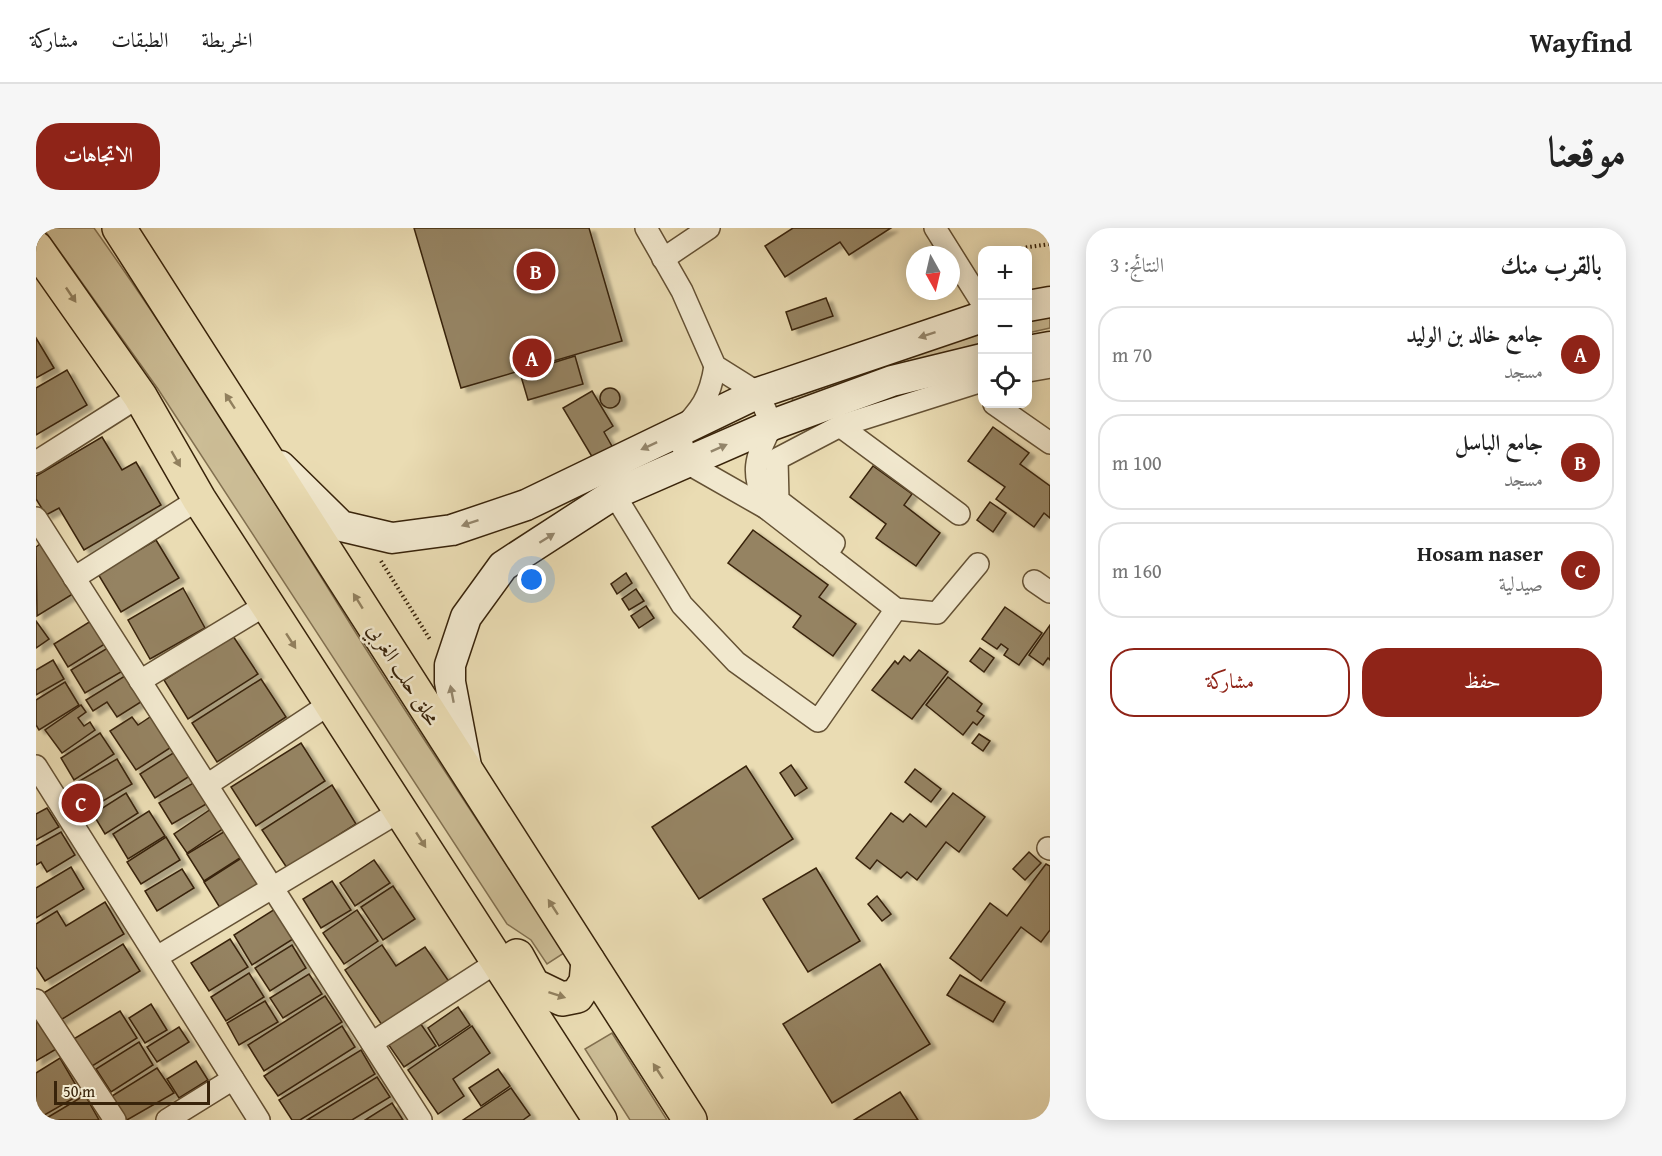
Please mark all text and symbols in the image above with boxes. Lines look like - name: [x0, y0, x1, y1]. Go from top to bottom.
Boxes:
- text: Wayfind: [1530, 21, 1632, 62]
- text: مشاركة: [30, 24, 78, 55]
- text: الطبقات: [111, 24, 168, 55]
- text: الخريطة: [201, 24, 253, 55]
- text: موقعنا: [1548, 120, 1626, 181]
- button: الاتجاهات: [36, 123, 160, 190]
- text: بالقرب منك: [1500, 245, 1602, 284]
- north arrow: [906, 246, 960, 300]
- map controls: [978, 246, 1032, 408]
- button: +: [978, 246, 1032, 300]
- pin: B: [516, 248, 556, 294]
- text: النتائج: 3: [1110, 250, 1164, 279]
- one-way arrow: [65, 286, 77, 302]
- button: −: [978, 300, 1032, 354]
- text: جامع خالد بن الوليد: [1406, 318, 1543, 350]
- one-way arrow: [918, 330, 936, 340]
- pin: A: [512, 336, 552, 380]
- text: 70 m: [1112, 340, 1152, 369]
- text: A: [1574, 340, 1587, 369]
- button: locate: [978, 354, 1032, 408]
- text: مسجد: [1504, 356, 1543, 385]
- one-way arrow: [225, 393, 236, 409]
- text: جامع الباسل: [1455, 426, 1543, 458]
- one-way arrow: [641, 442, 658, 451]
- one-way arrow: [711, 444, 728, 453]
- text: 100 m: [1112, 448, 1162, 477]
- text: B: [1574, 448, 1587, 477]
- one-way arrow: [171, 451, 181, 468]
- text: مسجد: [1504, 464, 1543, 493]
- one-way arrow: [461, 519, 479, 529]
- one-way arrow: [539, 533, 555, 544]
- text: Hosam naser: [1417, 537, 1543, 569]
- text: 160 m: [1112, 556, 1162, 585]
- text: C: [1575, 556, 1586, 585]
- your location: [517, 565, 546, 594]
- text: صيدلية: [1499, 569, 1543, 598]
- one-way arrow: [352, 592, 363, 609]
- street label: محلق حلب الغربي: [358, 617, 448, 733]
- one-way arrow: [286, 633, 297, 650]
- button: مشاركة: [1110, 648, 1350, 717]
- button: حفظ: [1362, 648, 1602, 717]
- one-way arrow: [447, 684, 456, 703]
- pin: C: [62, 780, 100, 826]
- one-way arrow: [415, 832, 426, 848]
- one-way arrow: [548, 898, 559, 915]
- one-way arrow: [548, 991, 566, 1000]
- one-way arrow: [653, 1063, 664, 1079]
- scale bar: [54, 1078, 210, 1106]
- text: 50 m: [63, 1079, 95, 1103]

